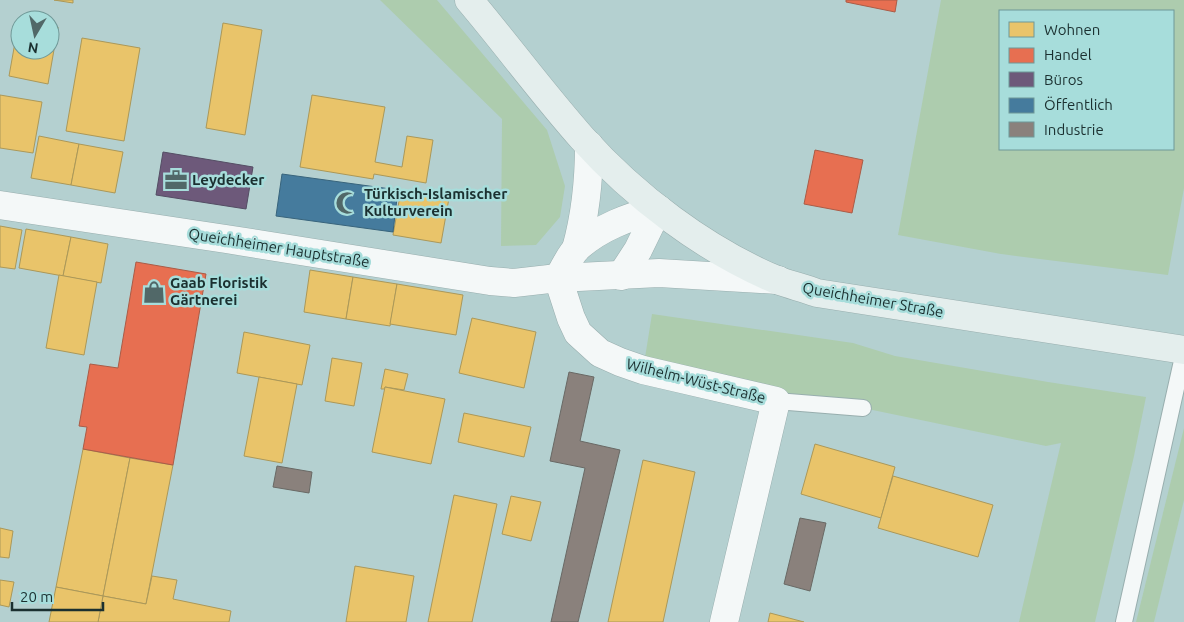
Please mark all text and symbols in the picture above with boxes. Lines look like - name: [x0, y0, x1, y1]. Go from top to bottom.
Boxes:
- north arrow: [10, 10, 60, 60]
- legend: [999, 10, 1174, 150]
- text: Wohnen: [1044, 21, 1100, 38]
- text: N: [27, 39, 39, 57]
- text: Handel: [1044, 46, 1092, 63]
- text: Büros: [1044, 71, 1083, 88]
- text: Öffentlich: [1044, 96, 1113, 113]
- text: Industrie: [1044, 121, 1104, 138]
- office icon: Leydecker: [163, 167, 189, 193]
- place label: Leydecker: [192, 171, 265, 188]
- place label: Türkisch-Islamischer Kulturverein: [364, 185, 508, 219]
- mosque icon: Türkisch-Islamischer Kulturverein: [334, 190, 360, 216]
- street label: Queichheimer Hauptstraße: [187, 225, 371, 270]
- place label: Gaab Floristik Gärtnerei: [170, 274, 268, 308]
- shop icon: Gaab Floristik Gärtnerei: [141, 279, 167, 305]
- street label: Queichheimer Straße: [801, 279, 945, 320]
- street label: Wilhelm-Wüst-Straße: [625, 355, 768, 406]
- scale bar: [12, 580, 104, 612]
- text: 20 m: [20, 588, 53, 605]

